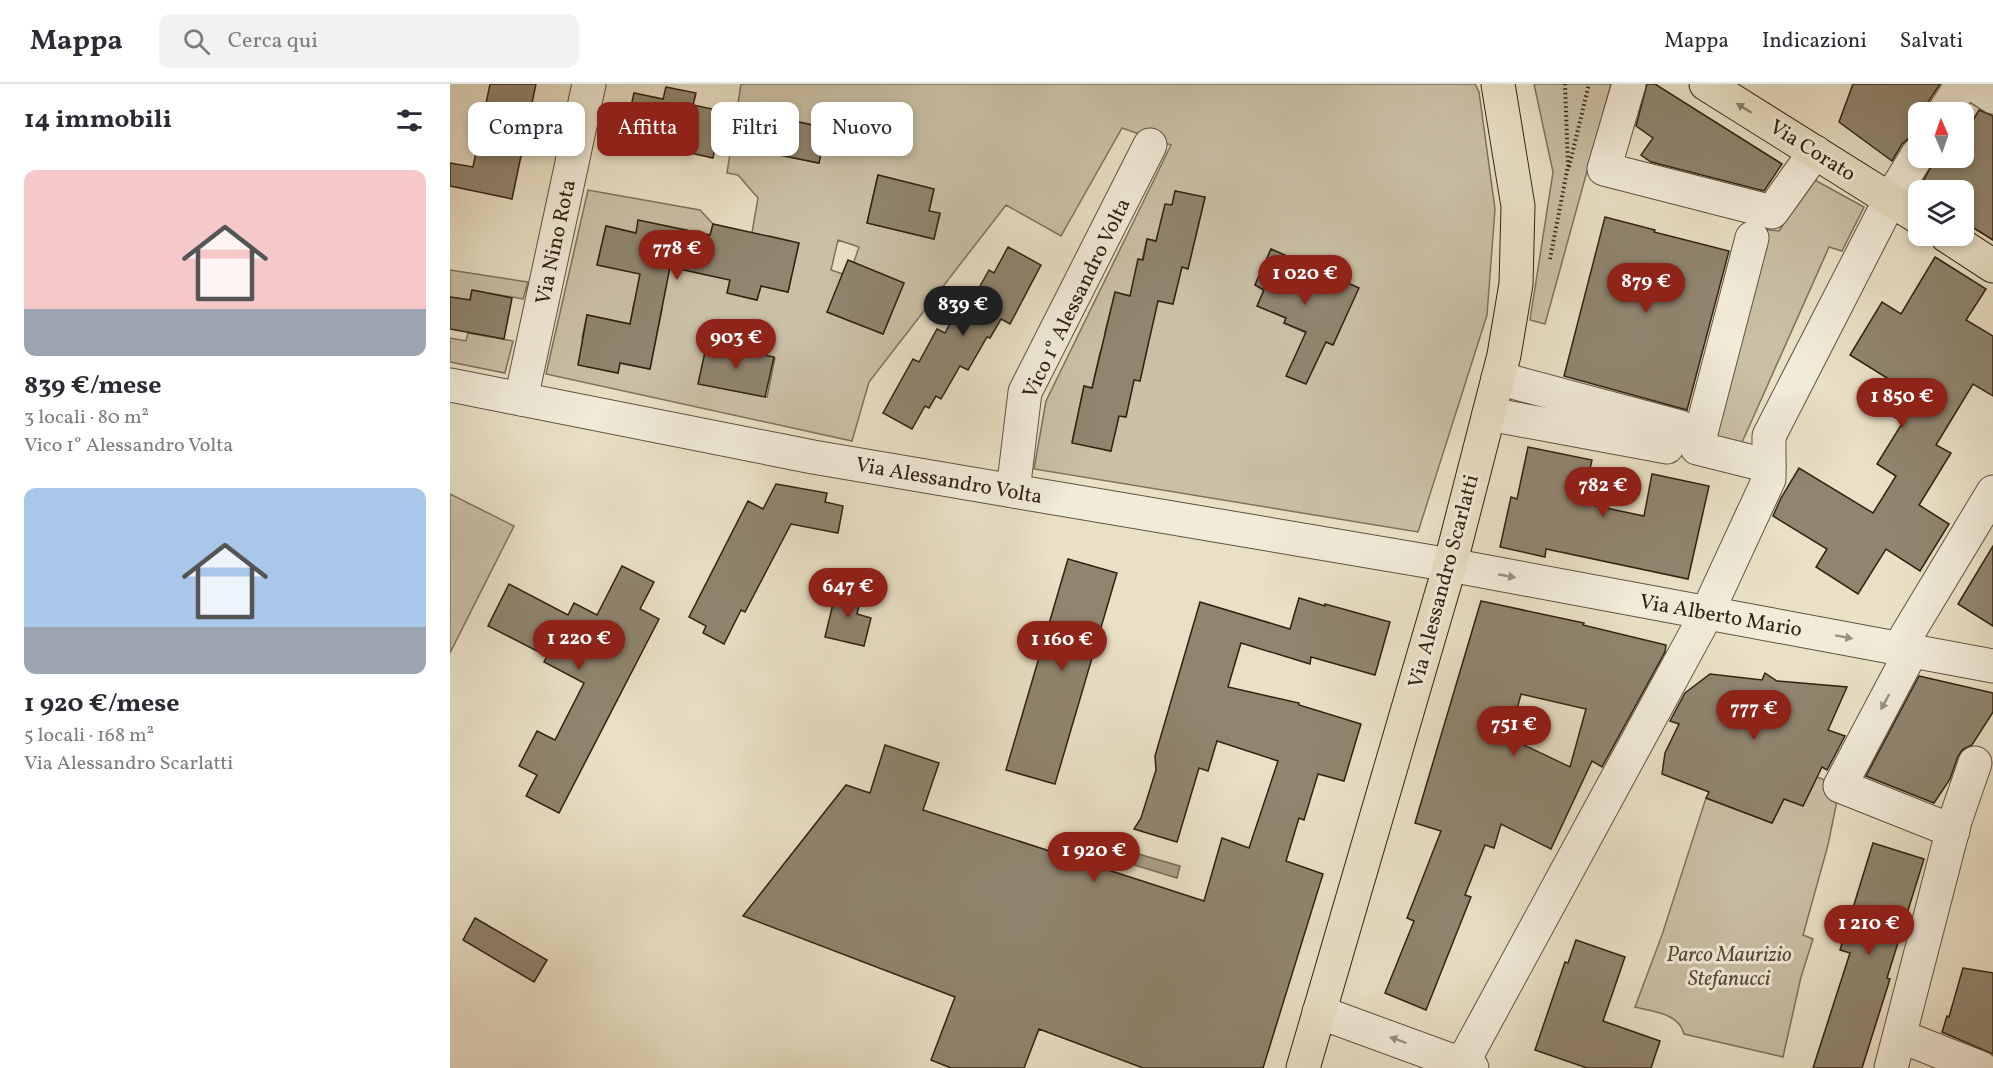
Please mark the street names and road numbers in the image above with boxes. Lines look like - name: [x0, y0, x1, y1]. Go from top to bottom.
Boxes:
- street label: Via Corato: [1764, 113, 1861, 189]
- street label: Via Nino Rota: [529, 177, 584, 307]
- street label: Vico 1° Alessandro Volta: [1016, 194, 1139, 404]
- street label: Via Alessandro Volta: [853, 451, 1044, 512]
- street label: Via Alessandro Scarlatti: [1402, 471, 1487, 691]
- street label: Via Alberto Mario: [1637, 588, 1804, 645]

